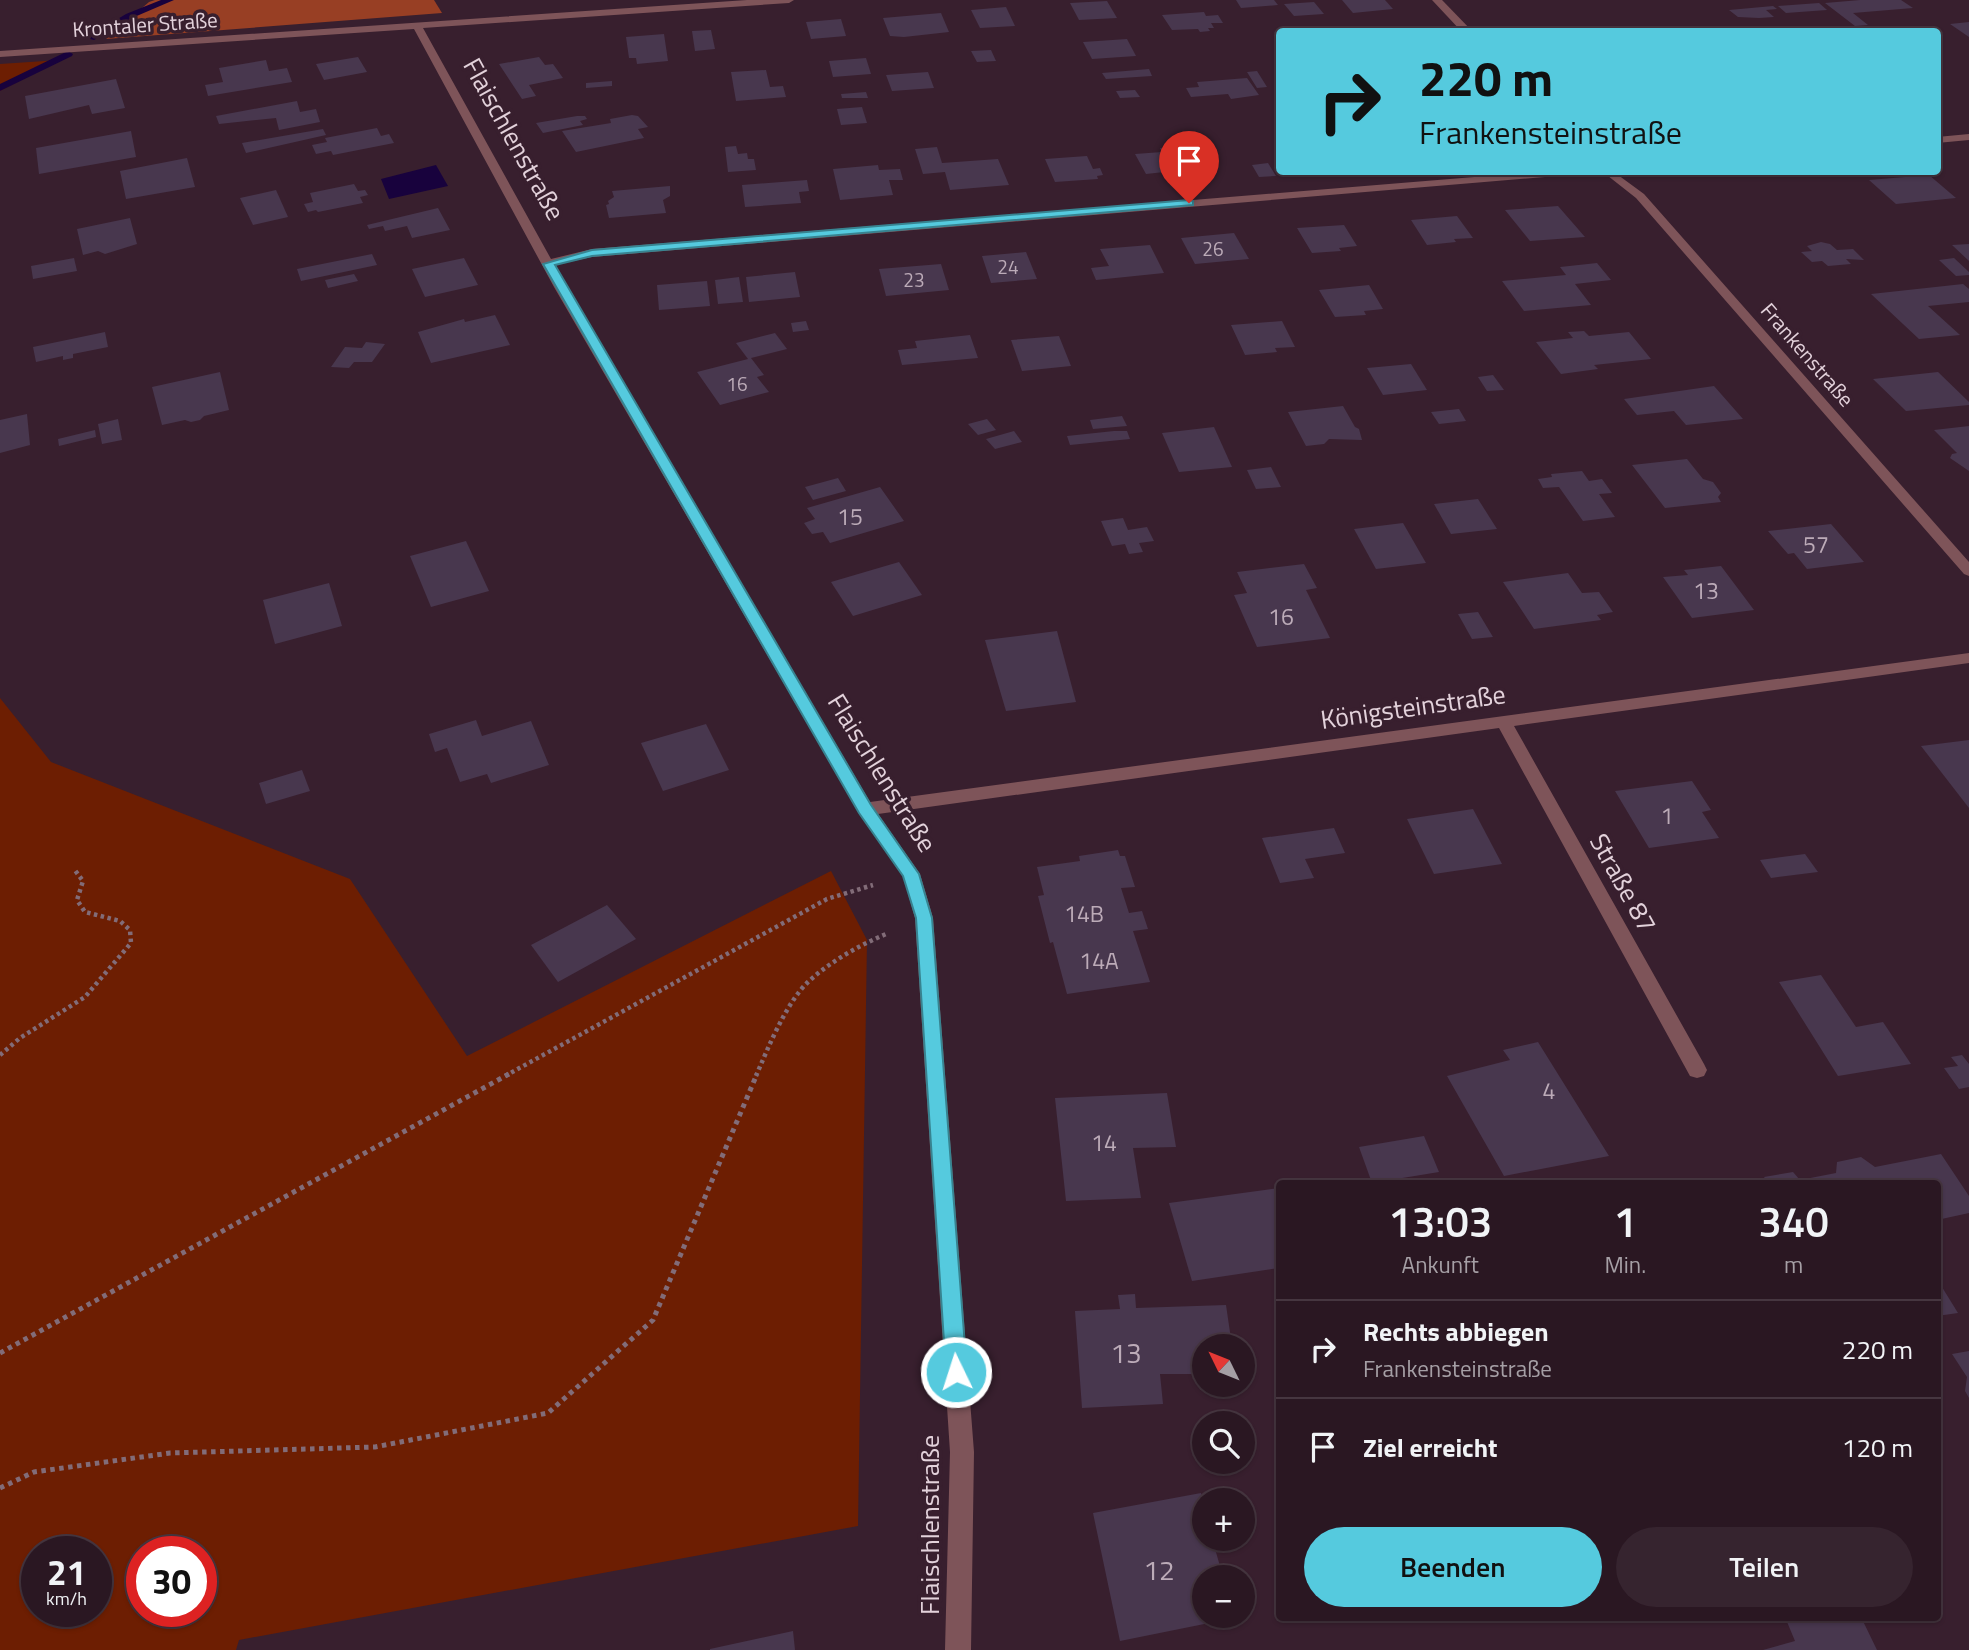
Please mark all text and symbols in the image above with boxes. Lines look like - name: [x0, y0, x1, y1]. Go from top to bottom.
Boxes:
- street label: Krontaler Straße: [71, 3, 219, 45]
- text: 220 m: [1419, 40, 1553, 115]
- street label: Flaischlenstraße: [454, 51, 575, 227]
- icon: right: [1304, 56, 1395, 147]
- text: Frankensteinstraße: [1419, 108, 1682, 156]
- pin: [1159, 131, 1219, 203]
- icon: arrive: [1170, 142, 1208, 180]
- house number: 26: [1202, 234, 1224, 263]
- house number: 24: [997, 252, 1019, 281]
- house number: 23: [903, 265, 925, 294]
- street label: Frankenstraße: [1753, 295, 1862, 413]
- house number: 16: [726, 369, 748, 398]
- house number: 15: [837, 499, 863, 534]
- house number: 57: [1803, 527, 1829, 562]
- house number: 13: [1693, 573, 1719, 608]
- house number: 16: [1268, 599, 1294, 634]
- street label: Königsteinstraße: [1318, 674, 1508, 739]
- street label: Flaischlenstraße: [818, 686, 947, 859]
- house number: 1: [1661, 798, 1673, 833]
- street label: Straße 87: [1580, 826, 1667, 939]
- house number: 14B: [1064, 896, 1104, 931]
- house number: 14A: [1079, 943, 1119, 978]
- house number: 4: [1543, 1073, 1555, 1108]
- house number: 14: [1091, 1125, 1117, 1160]
- text: 13:03: [1388, 1189, 1492, 1253]
- text: 1: [1614, 1189, 1637, 1253]
- text: 340: [1758, 1189, 1829, 1253]
- text: Ankunft: [1402, 1247, 1479, 1282]
- text: Min.: [1604, 1247, 1646, 1282]
- text: m: [1784, 1247, 1803, 1282]
- text: Rechts abbiegen: [1363, 1312, 1549, 1351]
- icon: right: [1304, 1330, 1342, 1368]
- text: 220 m: [1842, 1330, 1913, 1369]
- house number: 13: [1110, 1331, 1142, 1374]
- north arrow: [1192, 1334, 1255, 1396]
- map controls: [1192, 1334, 1255, 1628]
- position arrow: [919, 1335, 993, 1409]
- text: Frankensteinstraße: [1363, 1351, 1552, 1386]
- button: search: [1192, 1411, 1255, 1474]
- icon: arrive: [1304, 1428, 1342, 1466]
- text: Ziel erreicht: [1363, 1428, 1498, 1467]
- text: 120 m: [1842, 1428, 1913, 1467]
- street label: Flaischlenstraße: [910, 1435, 949, 1615]
- button: +: [1192, 1488, 1255, 1551]
- button: Beenden: [1304, 1527, 1602, 1607]
- button: Teilen: [1616, 1527, 1913, 1607]
- speed limit sign: 30: [126, 1536, 217, 1627]
- text: 21: [47, 1545, 86, 1599]
- house number: 12: [1143, 1548, 1175, 1591]
- button: −: [1192, 1565, 1255, 1628]
- text: km/h: [46, 1585, 87, 1612]

